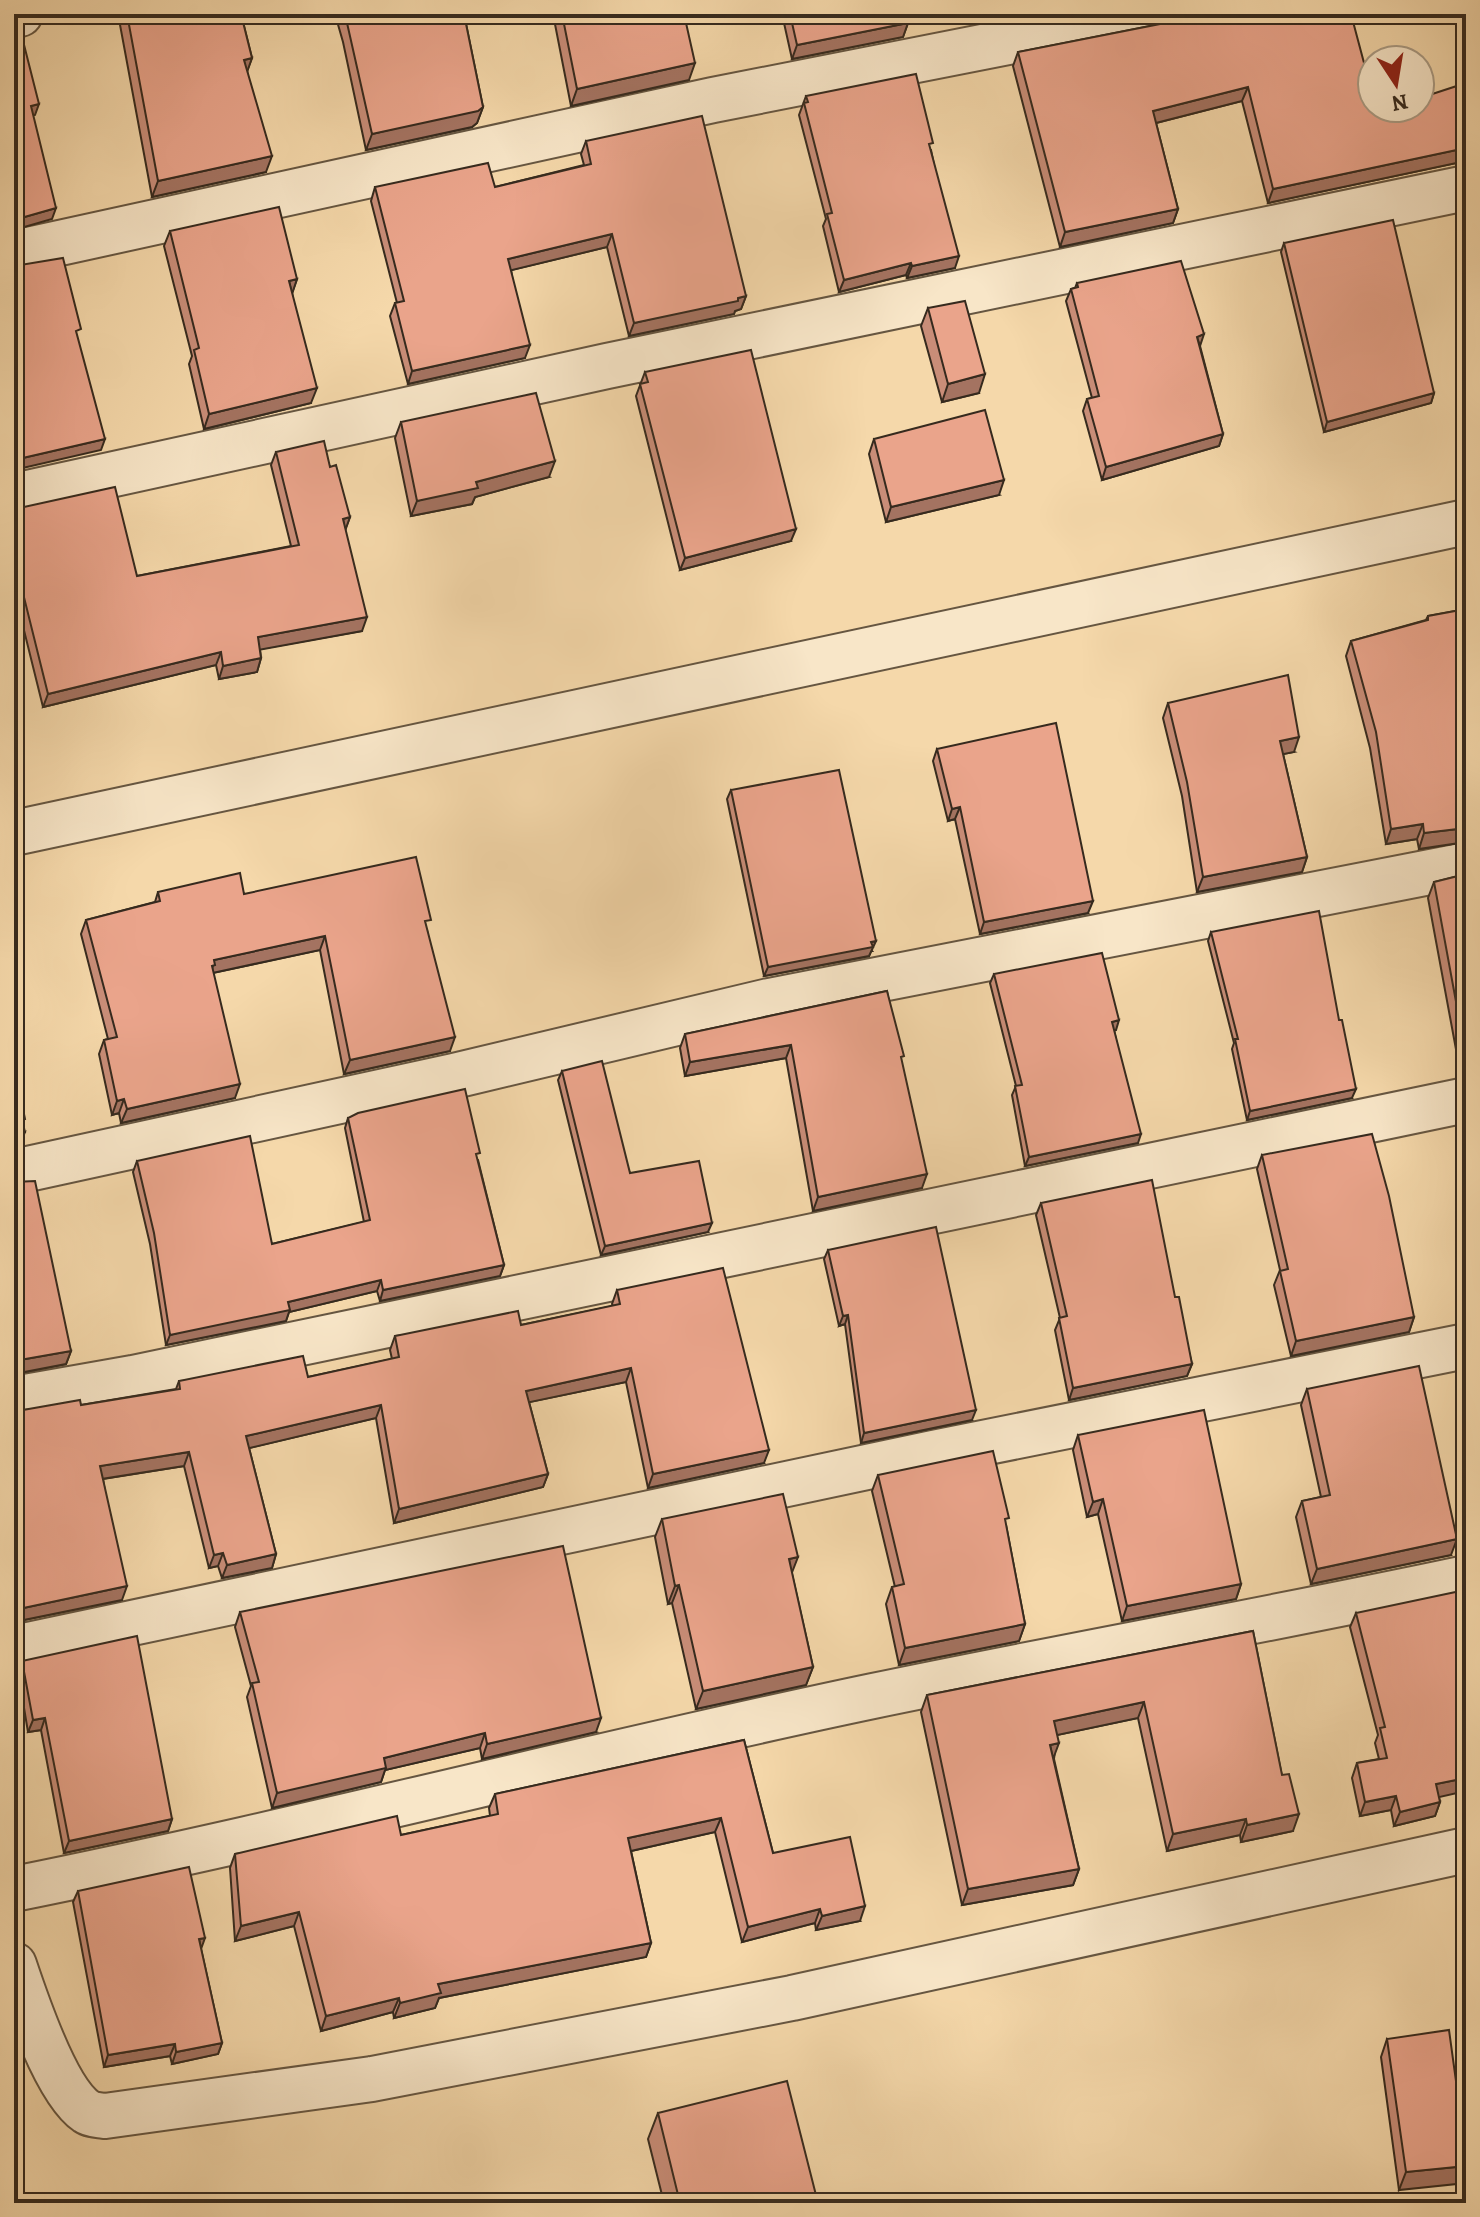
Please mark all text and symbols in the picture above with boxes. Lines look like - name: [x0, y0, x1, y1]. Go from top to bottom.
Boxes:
- north arrow: [1356, 44, 1436, 124]
- text: N: [1389, 86, 1411, 119]

